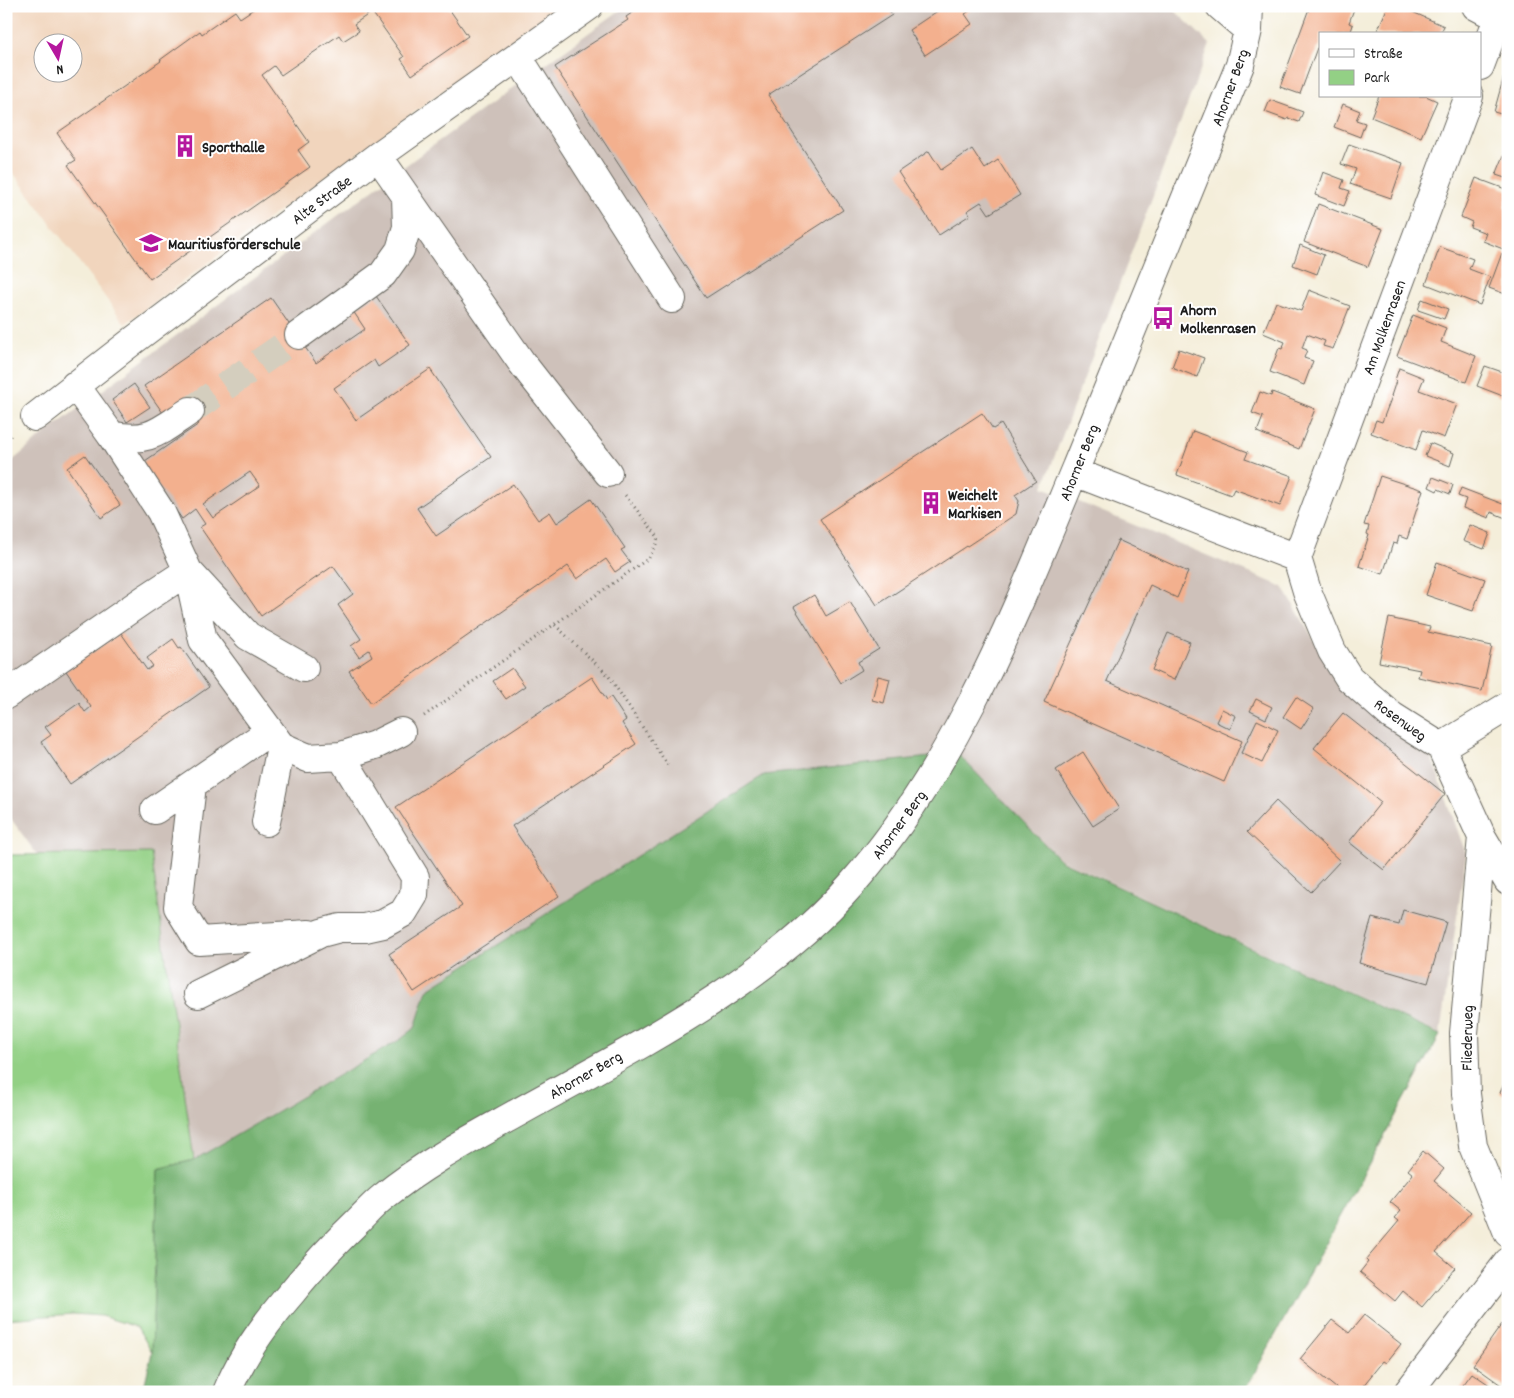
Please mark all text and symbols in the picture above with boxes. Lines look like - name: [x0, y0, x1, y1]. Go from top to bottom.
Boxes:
- north arrow: [32, 32, 82, 82]
- legend: [1319, 32, 1482, 98]
- text: Straße: [1364, 44, 1403, 66]
- street label: Ahorner Berg: [1207, 46, 1256, 130]
- text: N: [55, 58, 65, 79]
- text: Park: [1364, 68, 1390, 90]
- building icon: Sporthalle: [172, 133, 198, 159]
- place label: Sporthalle: [202, 137, 265, 160]
- street label: Alte Straße: [288, 171, 357, 231]
- school or university icon: Mauritiusförderschule: [138, 230, 164, 256]
- place label: Mauritiusförderschule: [168, 234, 301, 257]
- street label: Am Molkenrasen: [1358, 277, 1413, 378]
- place label: Ahorn Molkenrasen: [1180, 300, 1256, 341]
- bus stop icon: Ahorn Molkenrasen: [1150, 305, 1176, 331]
- street label: Ahorner Berg: [1055, 421, 1106, 505]
- place label: Weichelt Markisen: [948, 485, 1001, 526]
- building icon: Weichelt Markisen: [918, 490, 944, 516]
- street label: Rosenweg: [1368, 694, 1431, 748]
- street label: Ahorner Berg: [867, 786, 933, 865]
- street label: Fliederweg: [1456, 1005, 1481, 1071]
- street label: Ahorner Berg: [546, 1046, 627, 1106]

